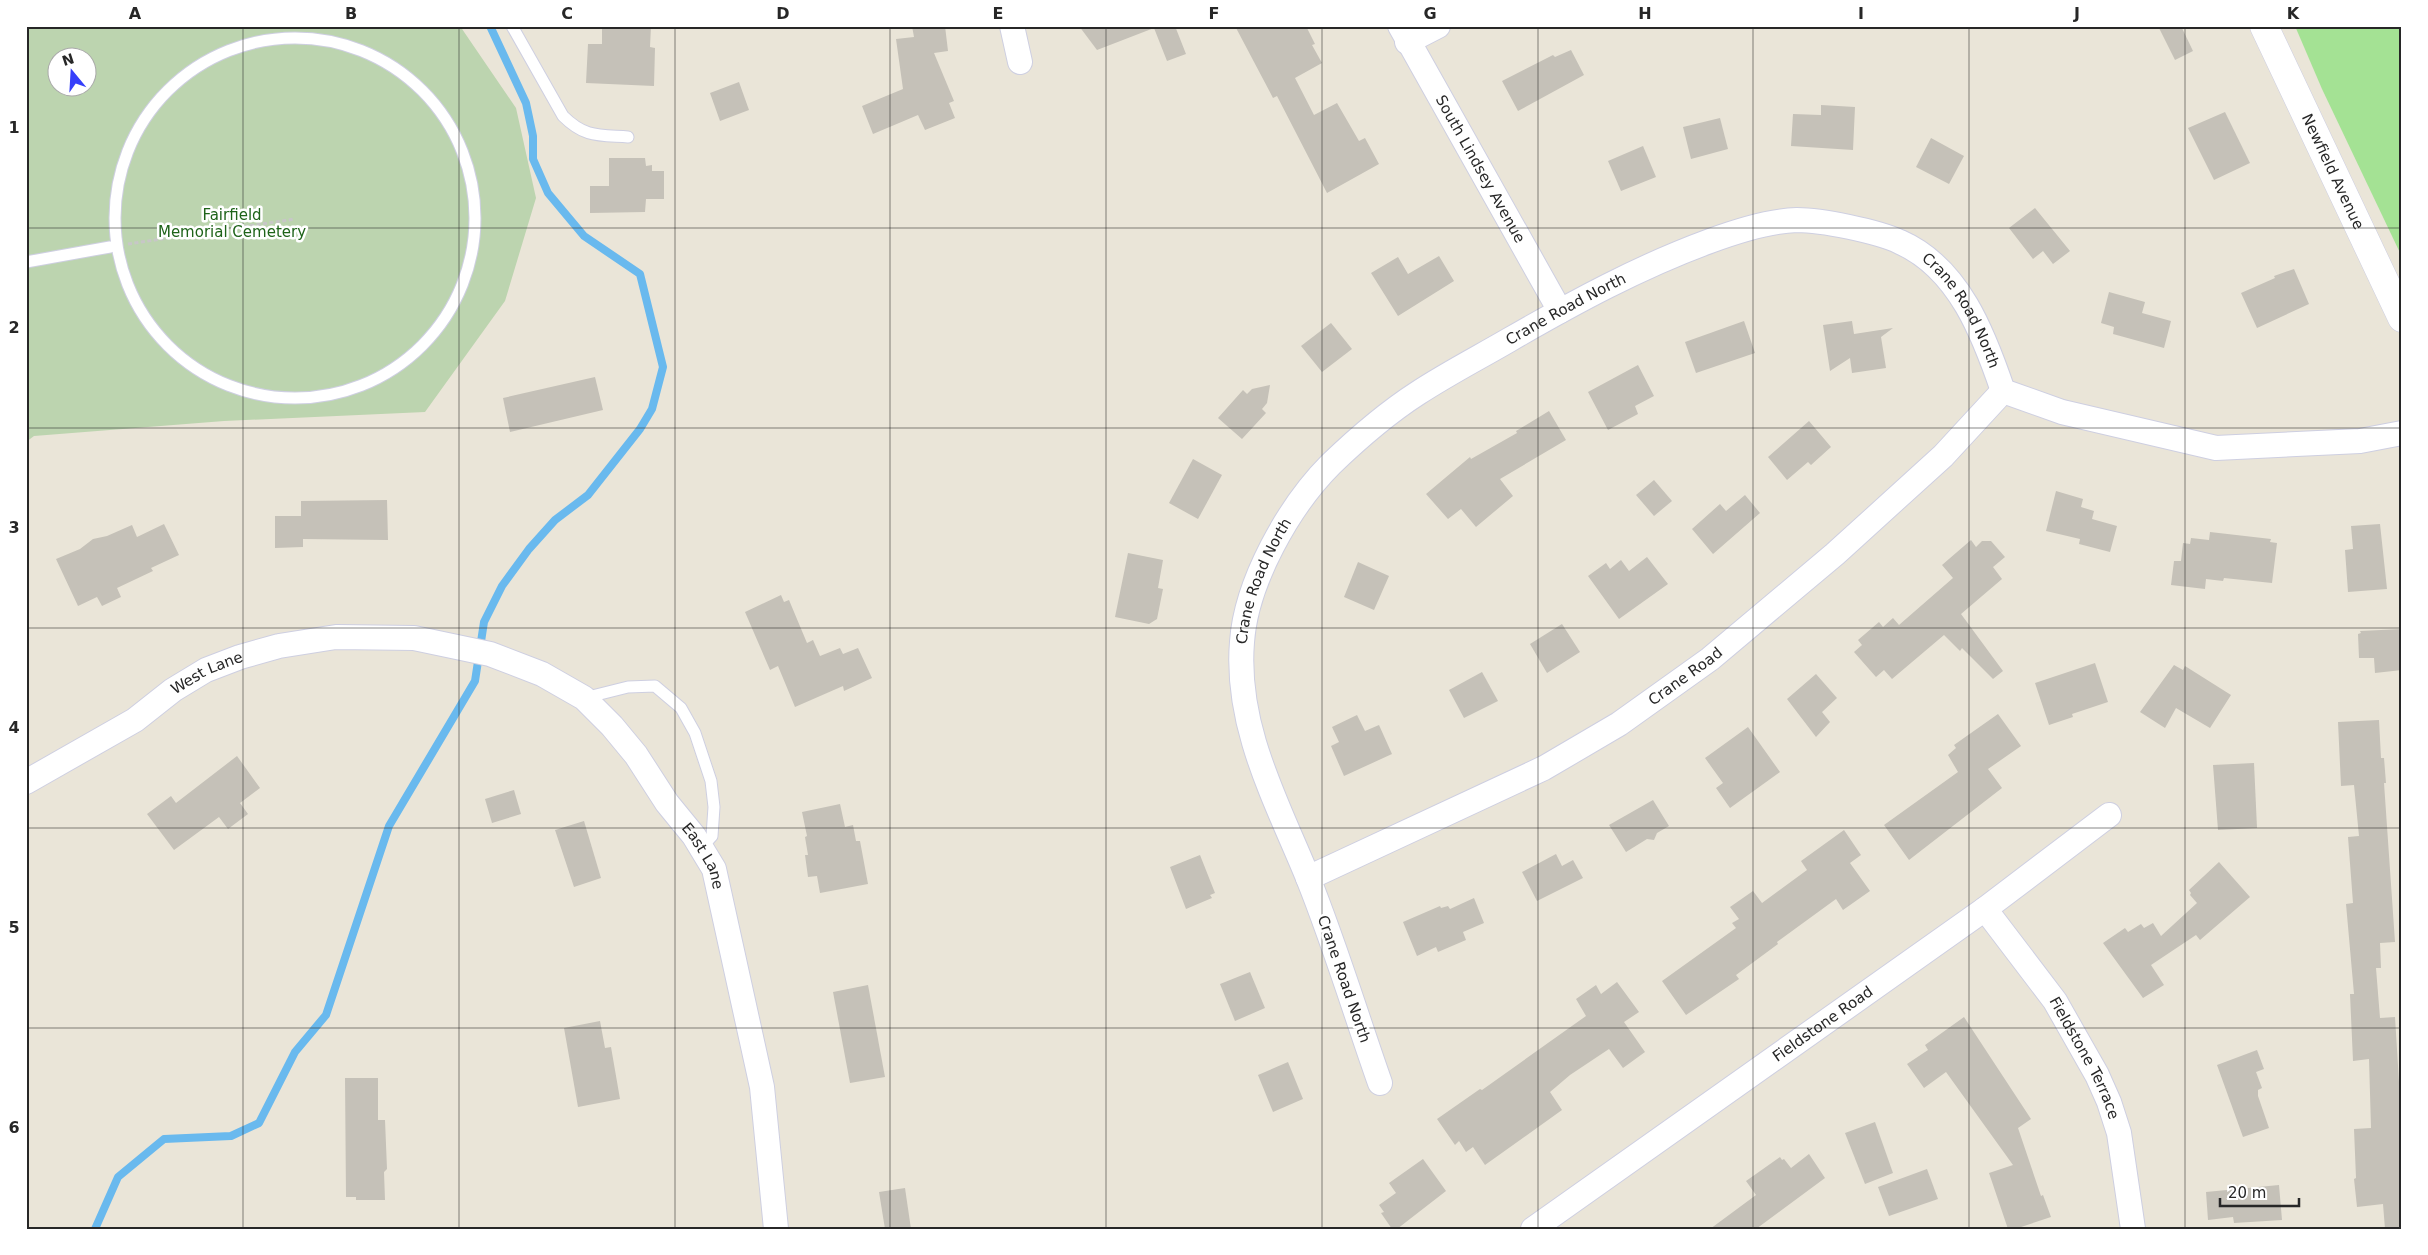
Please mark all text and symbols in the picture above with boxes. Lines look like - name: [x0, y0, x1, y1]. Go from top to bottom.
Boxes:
- text: A: [129, 4, 142, 23]
- text: B: [345, 4, 357, 23]
- text: C: [561, 4, 573, 23]
- text: D: [776, 4, 790, 23]
- text: E: [993, 4, 1003, 23]
- text: F: [1209, 4, 1219, 23]
- text: G: [1423, 4, 1437, 23]
- text: H: [1638, 4, 1652, 23]
- text: I: [1858, 4, 1864, 23]
- text: J: [2073, 4, 2080, 23]
- text: K: [2287, 4, 2300, 23]
- north arrow: [48, 48, 98, 98]
- text: N: [60, 50, 76, 69]
- street label: South Lindsey Avenue: [1432, 92, 1529, 246]
- street label: Newfield Avenue: [2298, 111, 2368, 232]
- text: 1: [8, 118, 20, 137]
- park label: Fairfield Memorial Cemetery: [158, 206, 306, 241]
- street label: Crane Road North: [1918, 249, 2003, 371]
- street label: Crane Road North: [1503, 269, 1629, 349]
- text: 2: [8, 318, 20, 337]
- street label: Crane Road North: [1233, 515, 1295, 645]
- text: 3: [8, 518, 20, 537]
- street label: Crane Road: [1645, 644, 1726, 709]
- street label: West Lane: [168, 648, 245, 698]
- text: 4: [8, 718, 20, 737]
- street label: East Lane: [678, 819, 727, 891]
- street label: Crane Road North: [1314, 913, 1374, 1045]
- text: 5: [8, 918, 20, 937]
- street label: Fieldstone Road: [1769, 982, 1876, 1066]
- street label: Fieldstone Terrace: [2045, 994, 2123, 1122]
- text: 6: [8, 1118, 20, 1137]
- scale bar: [2220, 1175, 2299, 1207]
- text: 20 m: [2228, 1184, 2266, 1202]

